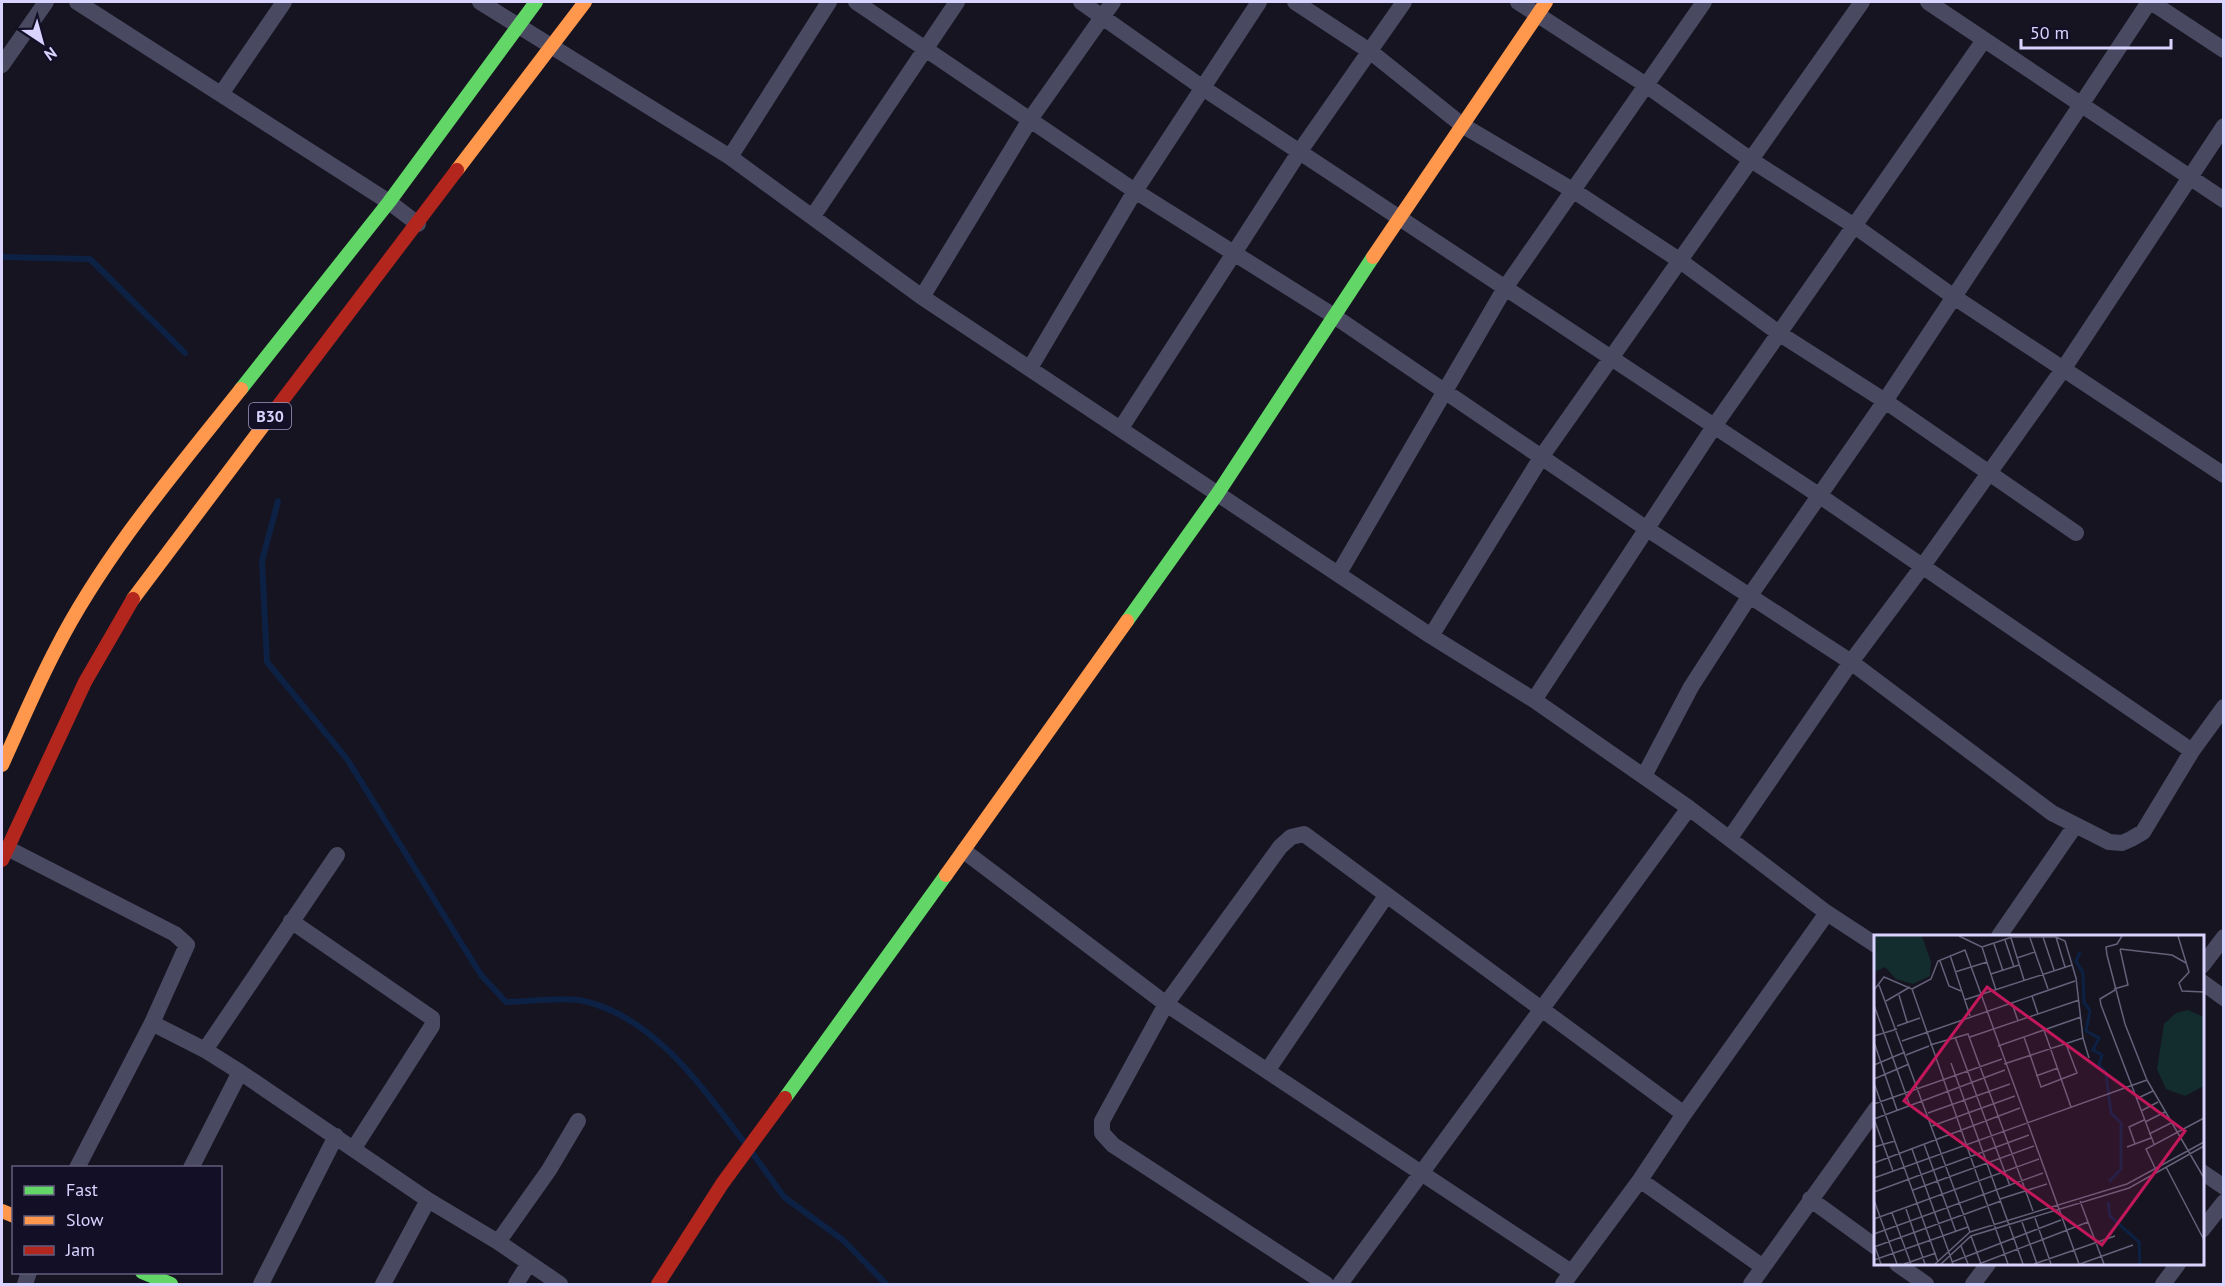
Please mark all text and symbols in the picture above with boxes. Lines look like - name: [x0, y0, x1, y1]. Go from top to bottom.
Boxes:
- north arrow: [12, 12, 72, 72]
- scale bar: [2021, 12, 2171, 50]
- text: 50 m: [2030, 21, 2069, 44]
- text: N: [41, 43, 61, 65]
- road number: B30: [249, 403, 291, 429]
- inset map: [1874, 935, 2204, 1265]
- legend: [12, 1166, 222, 1274]
- text: Fast: [66, 1178, 98, 1201]
- text: Slow: [66, 1208, 104, 1231]
- text: Jam: [65, 1238, 95, 1261]

